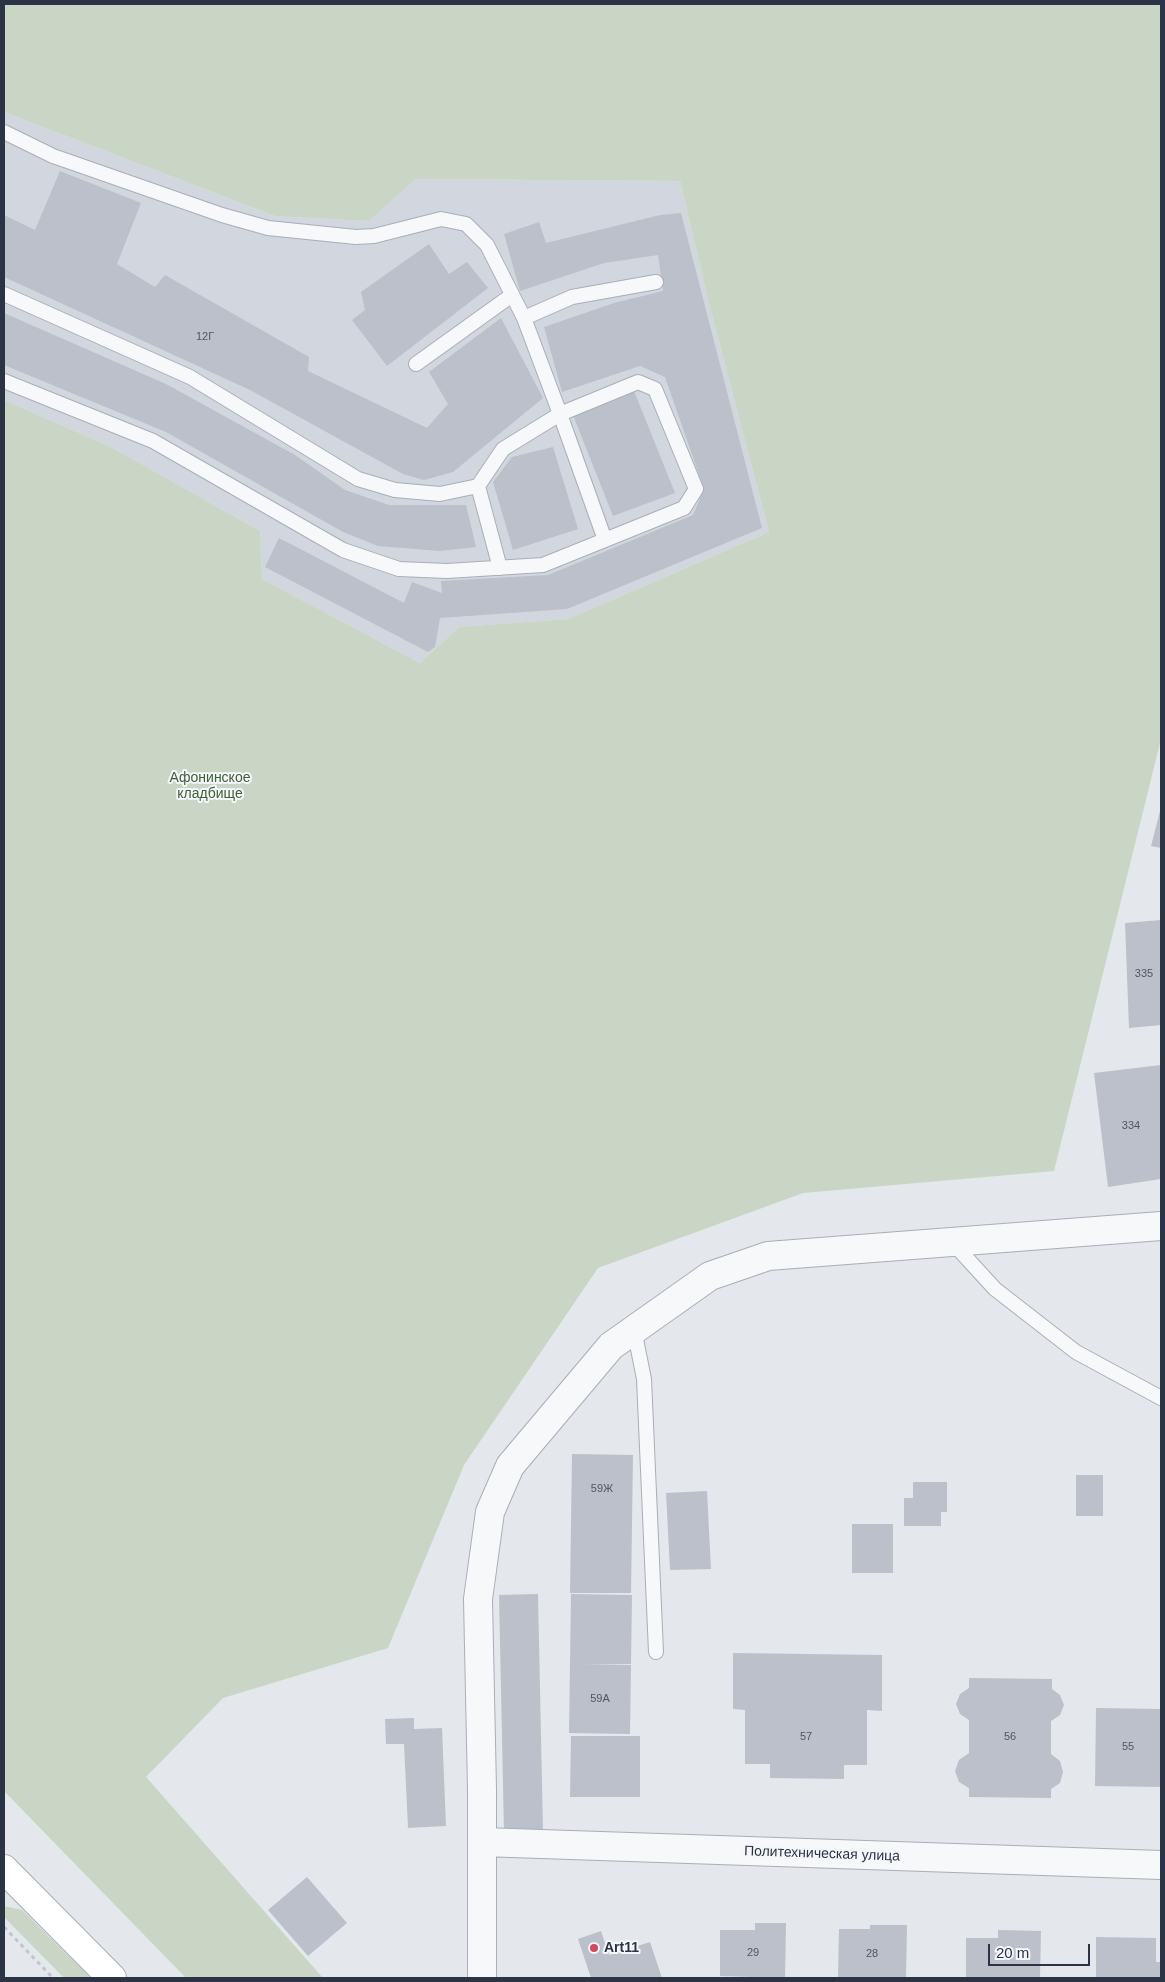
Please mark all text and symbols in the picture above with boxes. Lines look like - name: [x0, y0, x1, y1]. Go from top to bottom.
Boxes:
- house number: 12Г: [196, 330, 214, 344]
- park label: Афонинское кладбище: [170, 770, 250, 802]
- house number: 335: [1135, 967, 1153, 981]
- house number: 334: [1122, 1119, 1140, 1133]
- house number: 59Ж: [591, 1482, 613, 1496]
- house number: 59А: [590, 1692, 610, 1706]
- house number: 57: [800, 1730, 812, 1744]
- house number: 56: [1004, 1730, 1016, 1744]
- house number: 55: [1122, 1740, 1134, 1754]
- street label: Политехническая улица: [744, 1843, 900, 1865]
- scale bar: [990, 1934, 1092, 1966]
- place label: Art11: [604, 1940, 639, 1956]
- marker: Art11: [588, 1942, 600, 1954]
- text: 20 m: [996, 1944, 1029, 1961]
- house number: 29: [747, 1946, 759, 1960]
- house number: 28: [866, 1947, 878, 1961]

